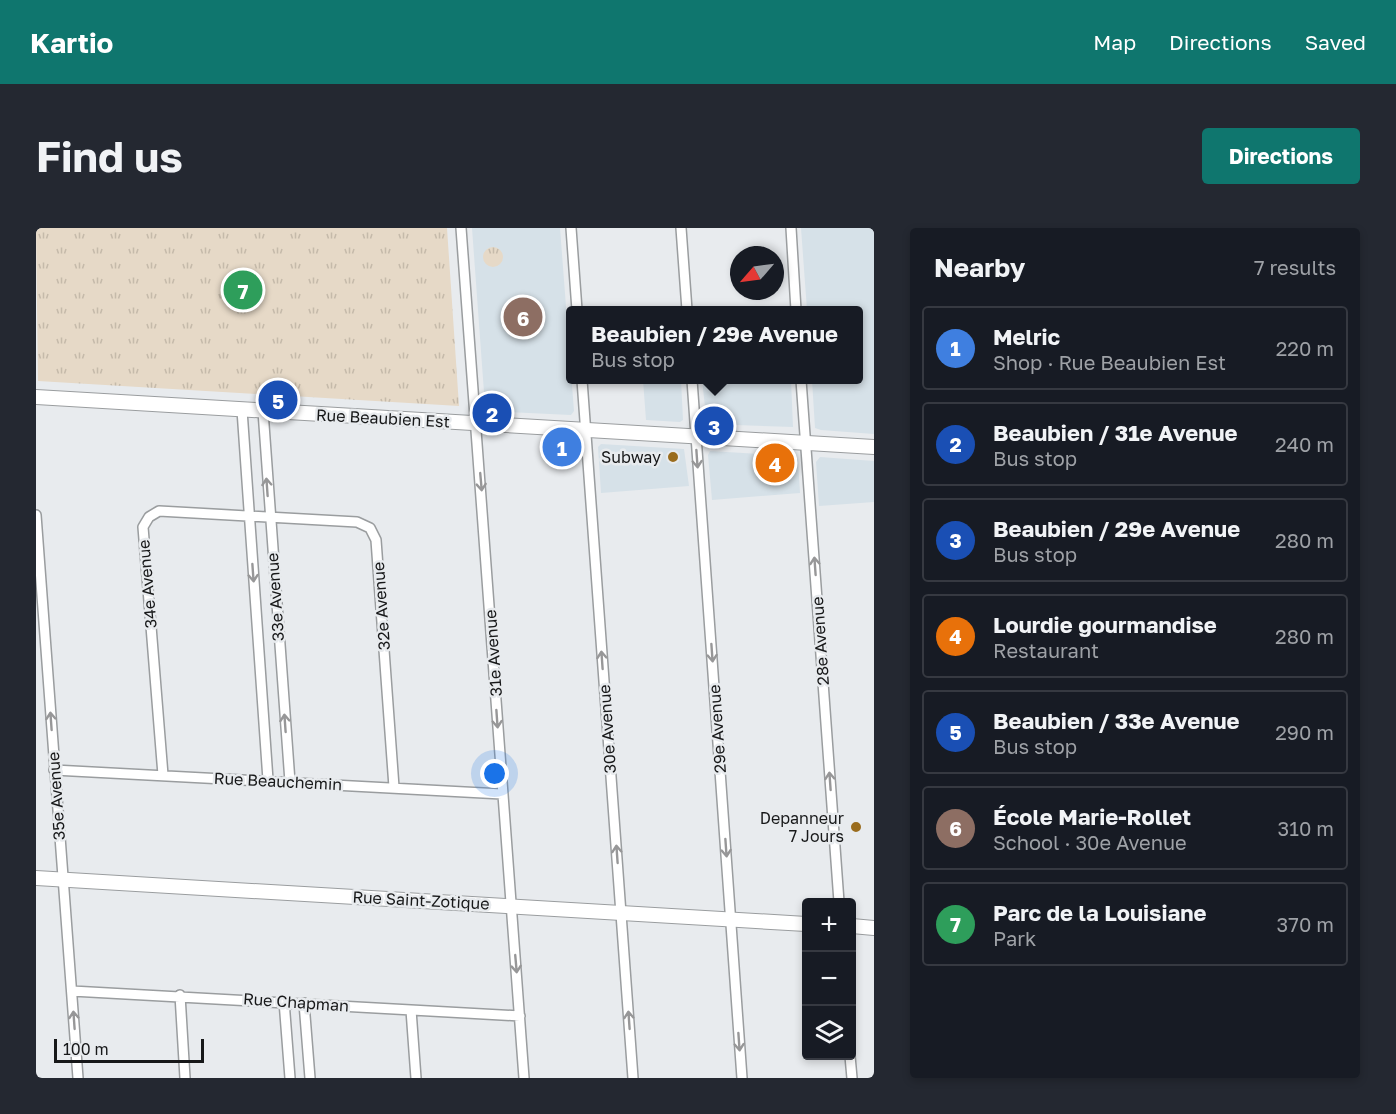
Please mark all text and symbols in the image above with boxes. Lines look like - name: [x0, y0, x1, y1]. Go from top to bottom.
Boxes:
- text: Kartio: [30, 26, 113, 59]
- text: Map: [1093, 29, 1136, 55]
- text: Directions: [1169, 29, 1272, 55]
- text: Saved: [1305, 29, 1366, 55]
- button: Directions: [1202, 128, 1360, 184]
- text: Find us: [36, 131, 183, 181]
- north arrow: [730, 246, 784, 300]
- text: Nearby: [934, 252, 1025, 283]
- text: 7 results: [1254, 255, 1336, 279]
- pin: 7: [224, 268, 262, 312]
- pin: 6: [504, 294, 542, 340]
- popup: [566, 306, 863, 384]
- text: Beaubien / 29e Avenue: [591, 320, 838, 347]
- text: Melric: [993, 323, 1060, 350]
- text: 1: [950, 336, 961, 360]
- text: 220 m: [1276, 336, 1334, 360]
- text: Bus stop: [591, 347, 675, 371]
- text: Shop · Rue Beaubien Est: [993, 350, 1226, 374]
- pin: 5: [258, 378, 298, 423]
- pin: 2: [472, 390, 512, 435]
- pin: 3: [694, 404, 734, 448]
- street label: Rue Beaubien Est: [315, 405, 451, 431]
- text: Beaubien / 31e Avenue: [993, 419, 1238, 446]
- pin: 1: [542, 424, 582, 470]
- text: 2: [949, 432, 962, 456]
- text: 240 m: [1275, 432, 1334, 456]
- pin: 4: [756, 440, 794, 486]
- text: Bus stop: [993, 446, 1077, 470]
- place label: Subway: [601, 447, 661, 467]
- one-way arrow: [692, 448, 703, 468]
- marker: Subway: [666, 450, 680, 464]
- one-way arrow: [476, 472, 487, 492]
- one-way arrow: [262, 478, 273, 498]
- text: Beaubien / 29e Avenue: [993, 515, 1240, 542]
- text: 3: [949, 528, 962, 552]
- text: 280 m: [1275, 528, 1334, 552]
- street label: 34e Avenue: [133, 539, 161, 629]
- text: Bus stop: [993, 542, 1077, 566]
- street label: 33e Avenue: [262, 552, 288, 642]
- one-way arrow: [809, 556, 820, 576]
- street label: 32e Avenue: [368, 561, 394, 651]
- one-way arrow: [248, 563, 259, 583]
- street label: 28e Avenue: [807, 596, 833, 686]
- street label: 31e Avenue: [480, 609, 506, 697]
- text: Lourdie gourmandise: [993, 611, 1217, 638]
- text: 4: [949, 624, 962, 648]
- text: 280 m: [1275, 624, 1334, 648]
- text: Restaurant: [993, 638, 1099, 662]
- one-way arrow: [706, 643, 717, 663]
- one-way arrow: [596, 650, 607, 670]
- street label: 30e Avenue: [594, 684, 620, 774]
- street label: 29e Avenue: [704, 684, 730, 774]
- text: Beaubien / 33e Avenue: [993, 707, 1240, 734]
- one-way arrow: [492, 708, 503, 728]
- one-way arrow: [45, 711, 56, 731]
- one-way arrow: [279, 714, 290, 734]
- text: 5: [949, 720, 962, 744]
- text: 290 m: [1275, 720, 1334, 744]
- text: Bus stop: [993, 734, 1077, 758]
- street label: 35e Avenue: [43, 751, 69, 841]
- your location: [480, 759, 509, 788]
- street label: Rue Beauchemin: [213, 768, 343, 794]
- one-way arrow: [824, 772, 835, 792]
- text: École Marie-Rollet: [993, 803, 1191, 830]
- place label: Depanneur 7 Jours: [760, 808, 844, 846]
- text: 6: [949, 816, 962, 840]
- text: 310 m: [1278, 816, 1334, 840]
- marker: Depanneur 7 Jours: [849, 820, 863, 834]
- text: School · 30e Avenue: [993, 830, 1187, 854]
- one-way arrow: [720, 837, 731, 857]
- one-way arrow: [611, 845, 622, 864]
- street label: Rue Saint-Zotique: [352, 886, 490, 914]
- map controls: [802, 898, 856, 1060]
- button: +: [802, 898, 856, 952]
- text: Parc de la Louisiane: [993, 899, 1206, 926]
- text: 7: [950, 912, 961, 936]
- text: 370 m: [1277, 912, 1334, 936]
- text: Park: [993, 926, 1036, 950]
- button: −: [802, 952, 856, 1006]
- one-way arrow: [511, 953, 522, 973]
- street label: Rue Chapman: [242, 988, 350, 1016]
- button: layers: [802, 1006, 856, 1060]
- one-way arrow: [69, 1010, 80, 1030]
- one-way arrow: [623, 1010, 634, 1030]
- one-way arrow: [734, 1032, 745, 1052]
- scale bar: [54, 1036, 204, 1064]
- text: 100 m: [63, 1039, 109, 1059]

